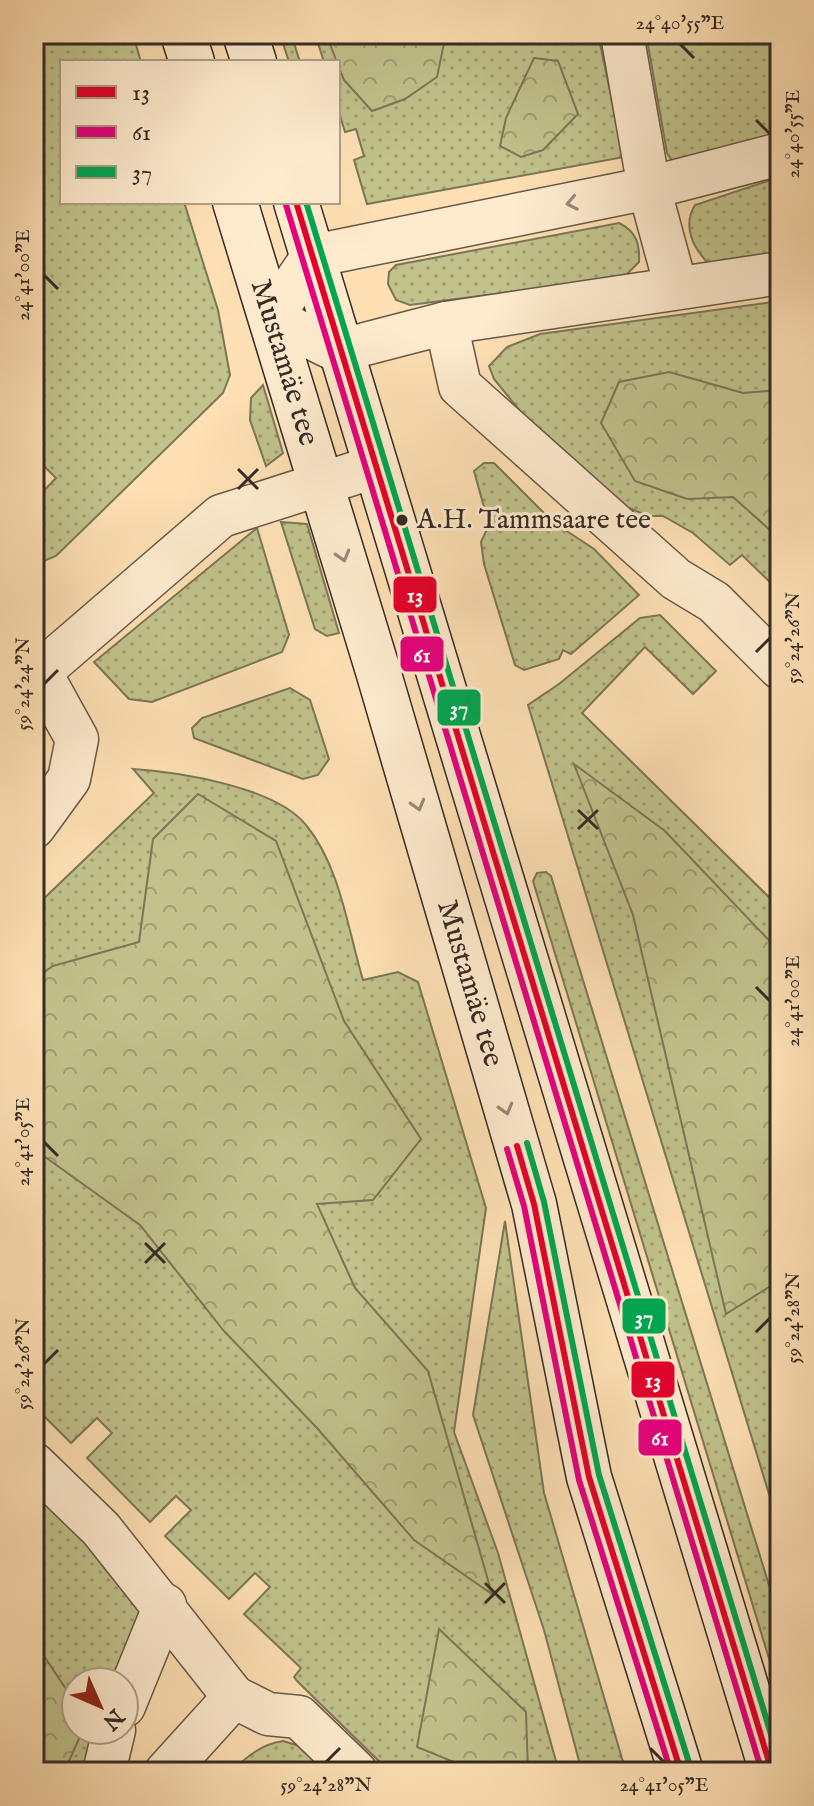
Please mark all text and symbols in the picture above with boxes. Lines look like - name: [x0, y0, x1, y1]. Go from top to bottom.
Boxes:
- text: 24°40'55"E: [636, 11, 725, 36]
- legend: [60, 60, 340, 204]
- text: 13: [132, 78, 150, 109]
- text: 24°40'55"E: [781, 89, 806, 178]
- text: 61: [132, 118, 151, 149]
- text: 37: [132, 158, 152, 189]
- one-way arrow: [566, 194, 579, 211]
- text: 24°41'00"E: [11, 229, 36, 321]
- street label: Mustamäe tee: [241, 275, 327, 450]
- place label: A.H. Tammsaare tee: [416, 503, 651, 538]
- marker: A.H. Tammsaare tee: [394, 512, 410, 528]
- one-way arrow: [334, 549, 350, 563]
- line badge: 13: [392, 575, 438, 614]
- text: 13: [407, 582, 423, 610]
- text: 59°24'26"N: [781, 592, 806, 684]
- line badge: 61: [399, 635, 445, 673]
- text: 59°24'24"N: [11, 637, 36, 731]
- text: 61: [413, 642, 431, 670]
- line badge: 37: [436, 688, 482, 727]
- text: 37: [450, 695, 468, 723]
- one-way arrow: [409, 798, 425, 812]
- street label: Mustamäe tee: [427, 896, 512, 1071]
- text: 24°41'00"E: [781, 955, 806, 1047]
- text: 24°41'05"E: [11, 1097, 36, 1187]
- one-way arrow: [497, 1101, 513, 1115]
- text: 59°24'28"N: [781, 1272, 806, 1364]
- line badge: 37: [621, 1297, 667, 1335]
- text: 37: [635, 1304, 653, 1332]
- text: 59°24'26"N: [11, 1318, 36, 1410]
- line badge: 13: [630, 1360, 676, 1399]
- text: 13: [645, 1367, 661, 1395]
- line badge: 61: [637, 1418, 683, 1457]
- text: 61: [651, 1425, 669, 1453]
- north arrow: [60, 1666, 140, 1746]
- text: N: [96, 1701, 130, 1735]
- text: 59°24'28"N: [280, 1773, 372, 1798]
- text: 24°41'05"E: [619, 1773, 709, 1798]

